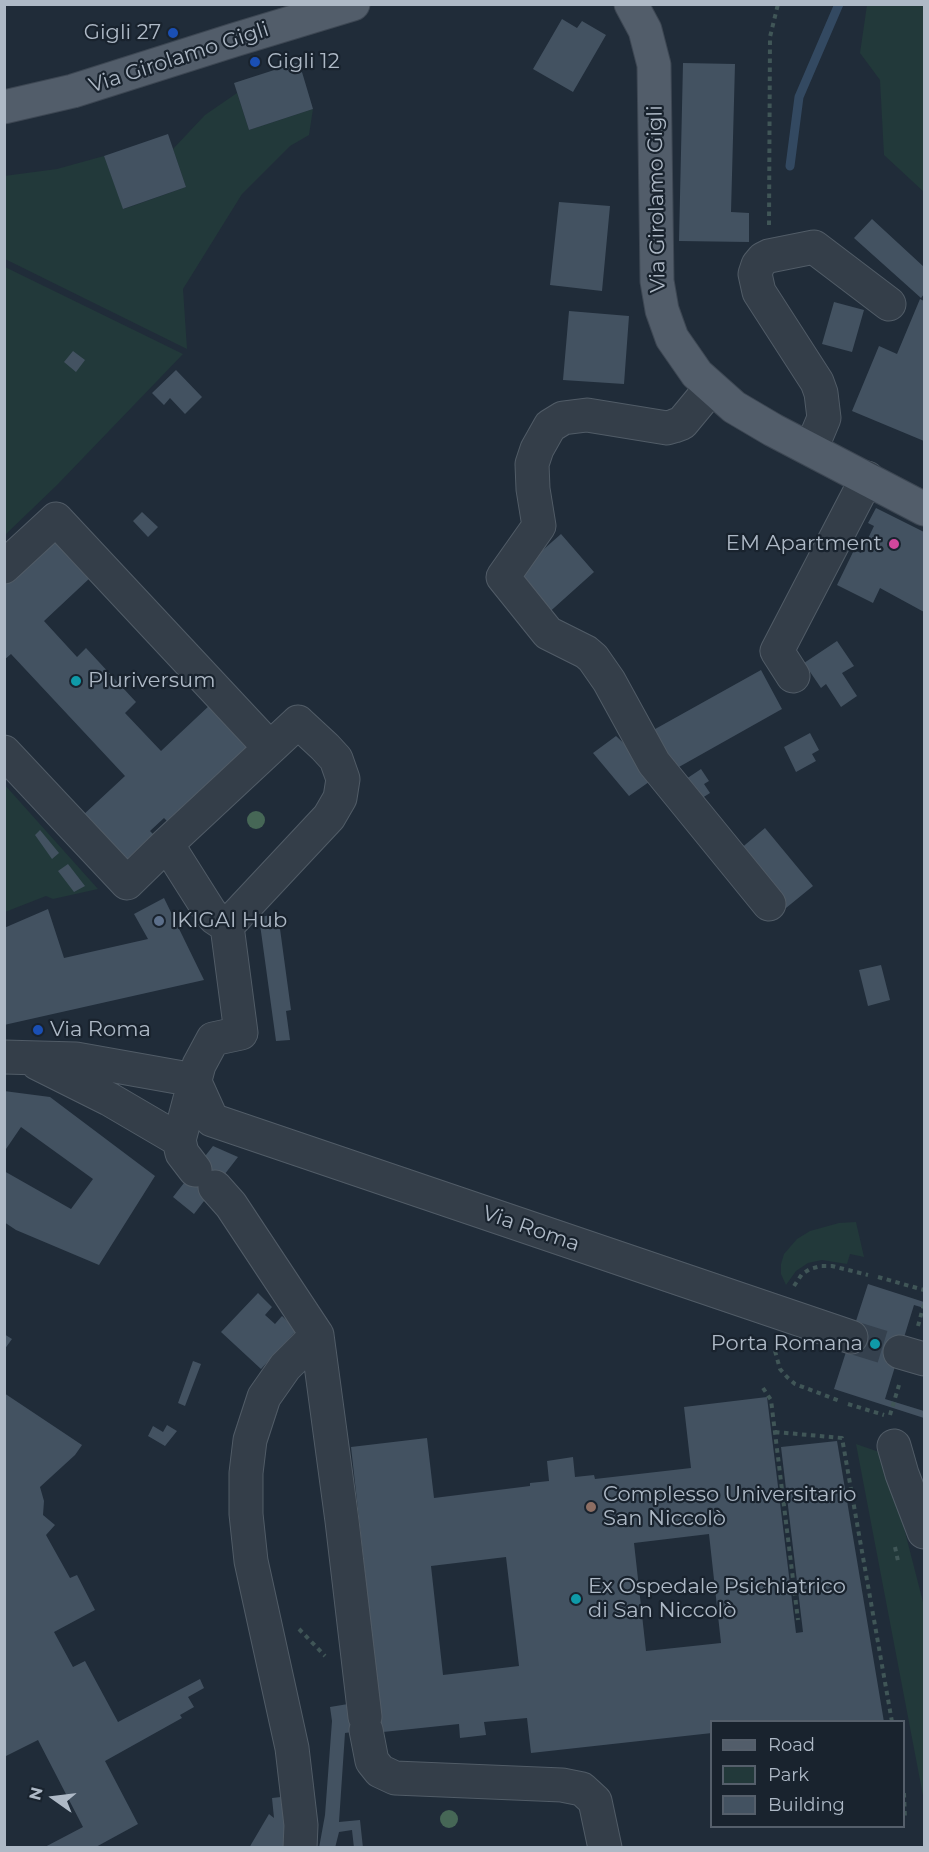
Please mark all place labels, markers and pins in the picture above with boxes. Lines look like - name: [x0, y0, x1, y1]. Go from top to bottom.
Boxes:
- place label: Gigli 27: [84, 20, 161, 46]
- marker: Gigli 27: [166, 26, 180, 40]
- place label: Gigli 12: [267, 49, 340, 75]
- marker: Gigli 12: [248, 55, 262, 69]
- place label: EM Apartment: [726, 531, 882, 557]
- marker: EM Apartment: [887, 537, 901, 551]
- place label: Pluriversum: [88, 668, 216, 694]
- marker: Pluriversum: [69, 674, 83, 688]
- place label: IKIGAI Hub: [171, 908, 287, 934]
- marker: IKIGAI Hub: [152, 914, 166, 928]
- place label: Via Roma: [50, 1017, 151, 1043]
- marker: Via Roma: [31, 1023, 45, 1037]
- place label: Porta Romana: [711, 1331, 863, 1357]
- marker: Porta Romana: [868, 1337, 882, 1351]
- place label: Complesso Universitario San Niccolò: [603, 1482, 856, 1532]
- marker: Complesso Universitario San Niccolò: [584, 1500, 598, 1514]
- place label: Ex Ospedale Psichiatrico di San Niccolò: [588, 1574, 846, 1624]
- marker: Ex Ospedale Psichiatrico di San Niccolò: [569, 1592, 583, 1606]

